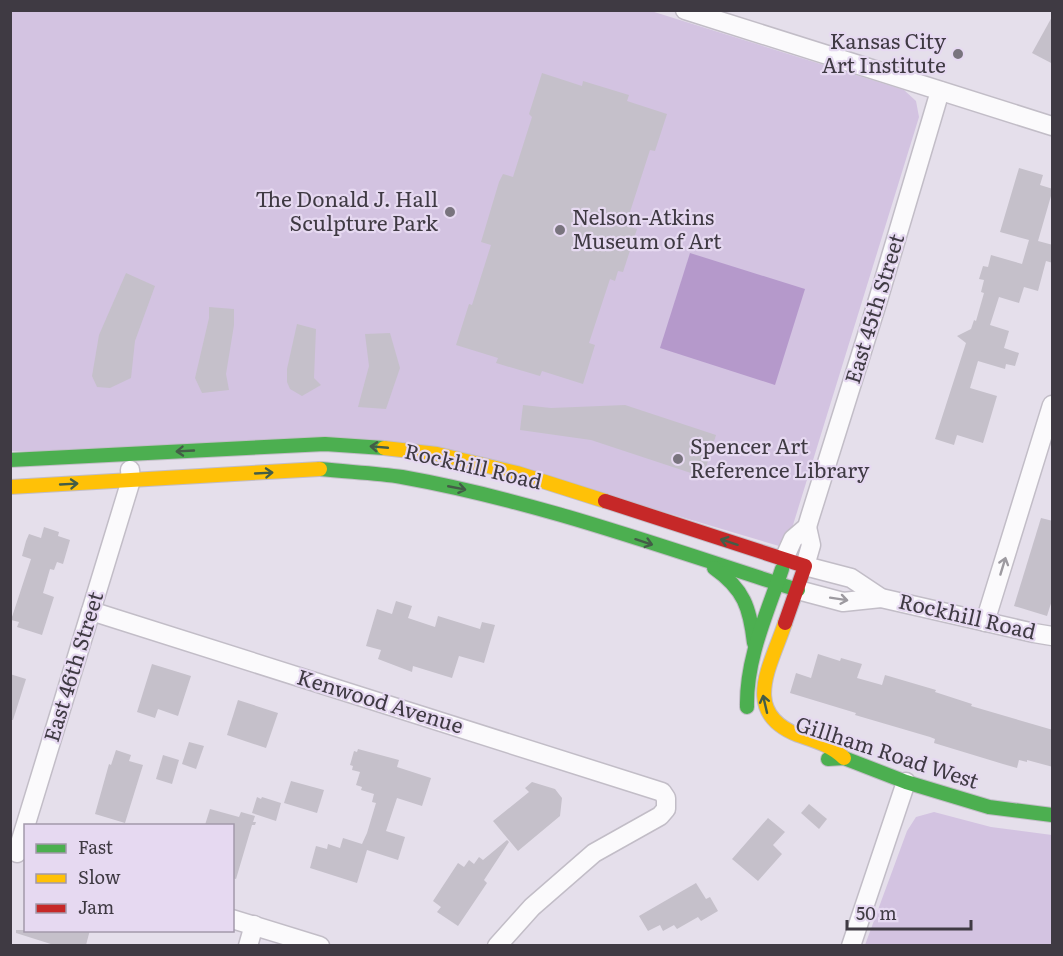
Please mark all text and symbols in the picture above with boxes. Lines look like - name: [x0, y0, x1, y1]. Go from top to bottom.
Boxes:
- place label: Kansas City Art Institute: [822, 24, 947, 79]
- marker: Kansas City Art Institute: [951, 47, 965, 61]
- place label: The Donald J. Hall Sculpture Park: [255, 182, 438, 237]
- place label: Nelson-Atkins Museum of Art: [572, 200, 722, 255]
- marker: The Donald J. Hall Sculpture Park: [443, 205, 457, 219]
- marker: Nelson-Atkins Museum of Art: [553, 223, 567, 237]
- street label: East 45th Street: [835, 229, 910, 387]
- place label: Spencer Art Reference Library: [690, 429, 870, 484]
- street label: Rockhill Road: [402, 434, 545, 495]
- one-way arrow: [370, 441, 390, 452]
- one-way arrow: [175, 445, 195, 456]
- marker: Spencer Art Reference Library: [671, 452, 685, 466]
- one-way arrow: [253, 467, 273, 478]
- one-way arrow: [58, 478, 78, 489]
- one-way arrow: [447, 483, 466, 494]
- one-way arrow: [720, 535, 739, 546]
- one-way arrow: [635, 537, 653, 548]
- one-way arrow: [998, 557, 1009, 576]
- street label: Rockhill Road: [896, 584, 1039, 645]
- street label: East 46th Street: [34, 587, 109, 745]
- one-way arrow: [829, 594, 848, 605]
- street label: Kenwood Avenue: [294, 660, 468, 740]
- one-way arrow: [759, 695, 771, 714]
- street label: Gillham Road West: [792, 706, 984, 795]
- legend: [24, 824, 234, 932]
- text: Fast: [78, 833, 114, 860]
- text: Slow: [78, 863, 121, 890]
- text: Jam: [78, 893, 114, 920]
- scale bar: [847, 893, 972, 931]
- text: 50 m: [856, 899, 897, 926]

